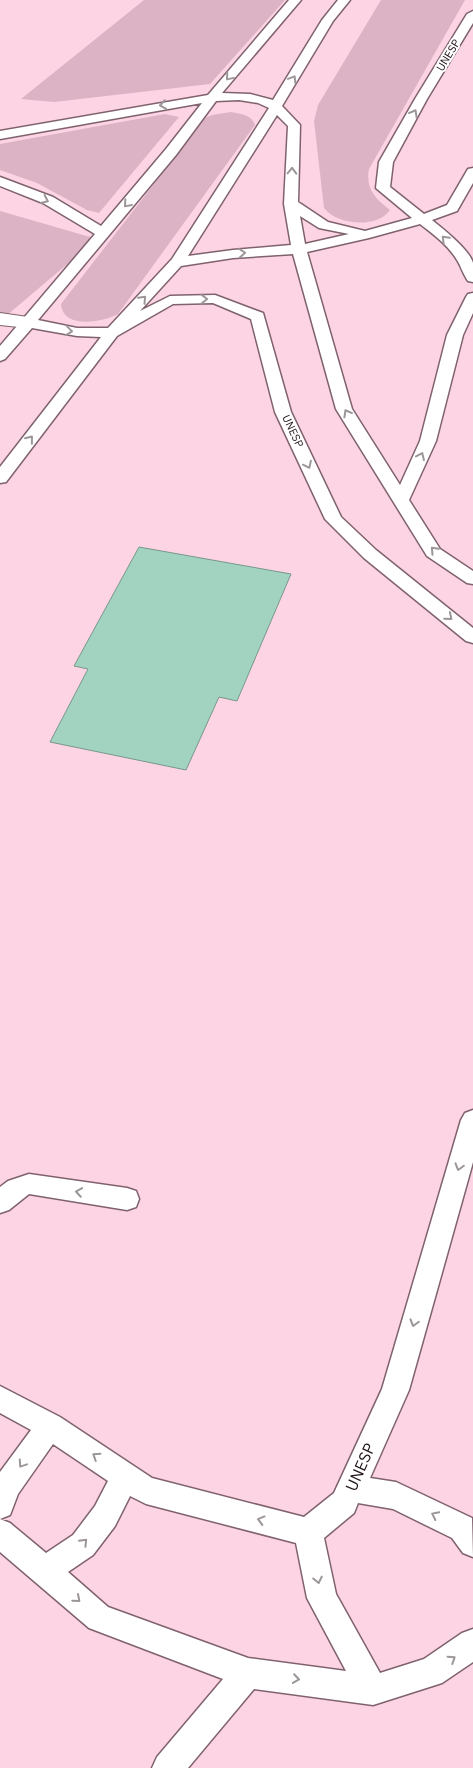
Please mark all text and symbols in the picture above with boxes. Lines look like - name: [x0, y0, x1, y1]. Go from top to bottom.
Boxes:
- street label: UNESP: [433, 36, 463, 73]
- one-way arrow: [226, 72, 235, 81]
- one-way arrow: [287, 75, 297, 84]
- one-way arrow: [159, 99, 167, 110]
- one-way arrow: [407, 109, 417, 118]
- one-way arrow: [287, 167, 297, 175]
- one-way arrow: [40, 194, 49, 204]
- one-way arrow: [124, 198, 133, 207]
- one-way arrow: [442, 236, 451, 245]
- one-way arrow: [239, 248, 247, 259]
- one-way arrow: [201, 294, 209, 304]
- one-way arrow: [137, 296, 146, 305]
- one-way arrow: [66, 325, 74, 336]
- one-way arrow: [343, 410, 353, 419]
- street label: UNESP: [279, 412, 307, 450]
- one-way arrow: [24, 436, 32, 445]
- one-way arrow: [415, 452, 425, 461]
- one-way arrow: [302, 460, 313, 469]
- one-way arrow: [431, 547, 440, 556]
- one-way arrow: [443, 612, 452, 620]
- one-way arrow: [455, 1162, 465, 1171]
- one-way arrow: [75, 1187, 84, 1197]
- one-way arrow: [409, 1319, 420, 1327]
- street label: UNESP: [341, 1440, 380, 1494]
- one-way arrow: [92, 1452, 101, 1462]
- one-way arrow: [19, 1458, 28, 1467]
- one-way arrow: [431, 1511, 440, 1521]
- one-way arrow: [257, 1515, 266, 1526]
- one-way arrow: [78, 1539, 87, 1548]
- one-way arrow: [313, 1576, 323, 1585]
- one-way arrow: [71, 1593, 80, 1602]
- one-way arrow: [446, 1655, 455, 1665]
- one-way arrow: [293, 1673, 301, 1684]

